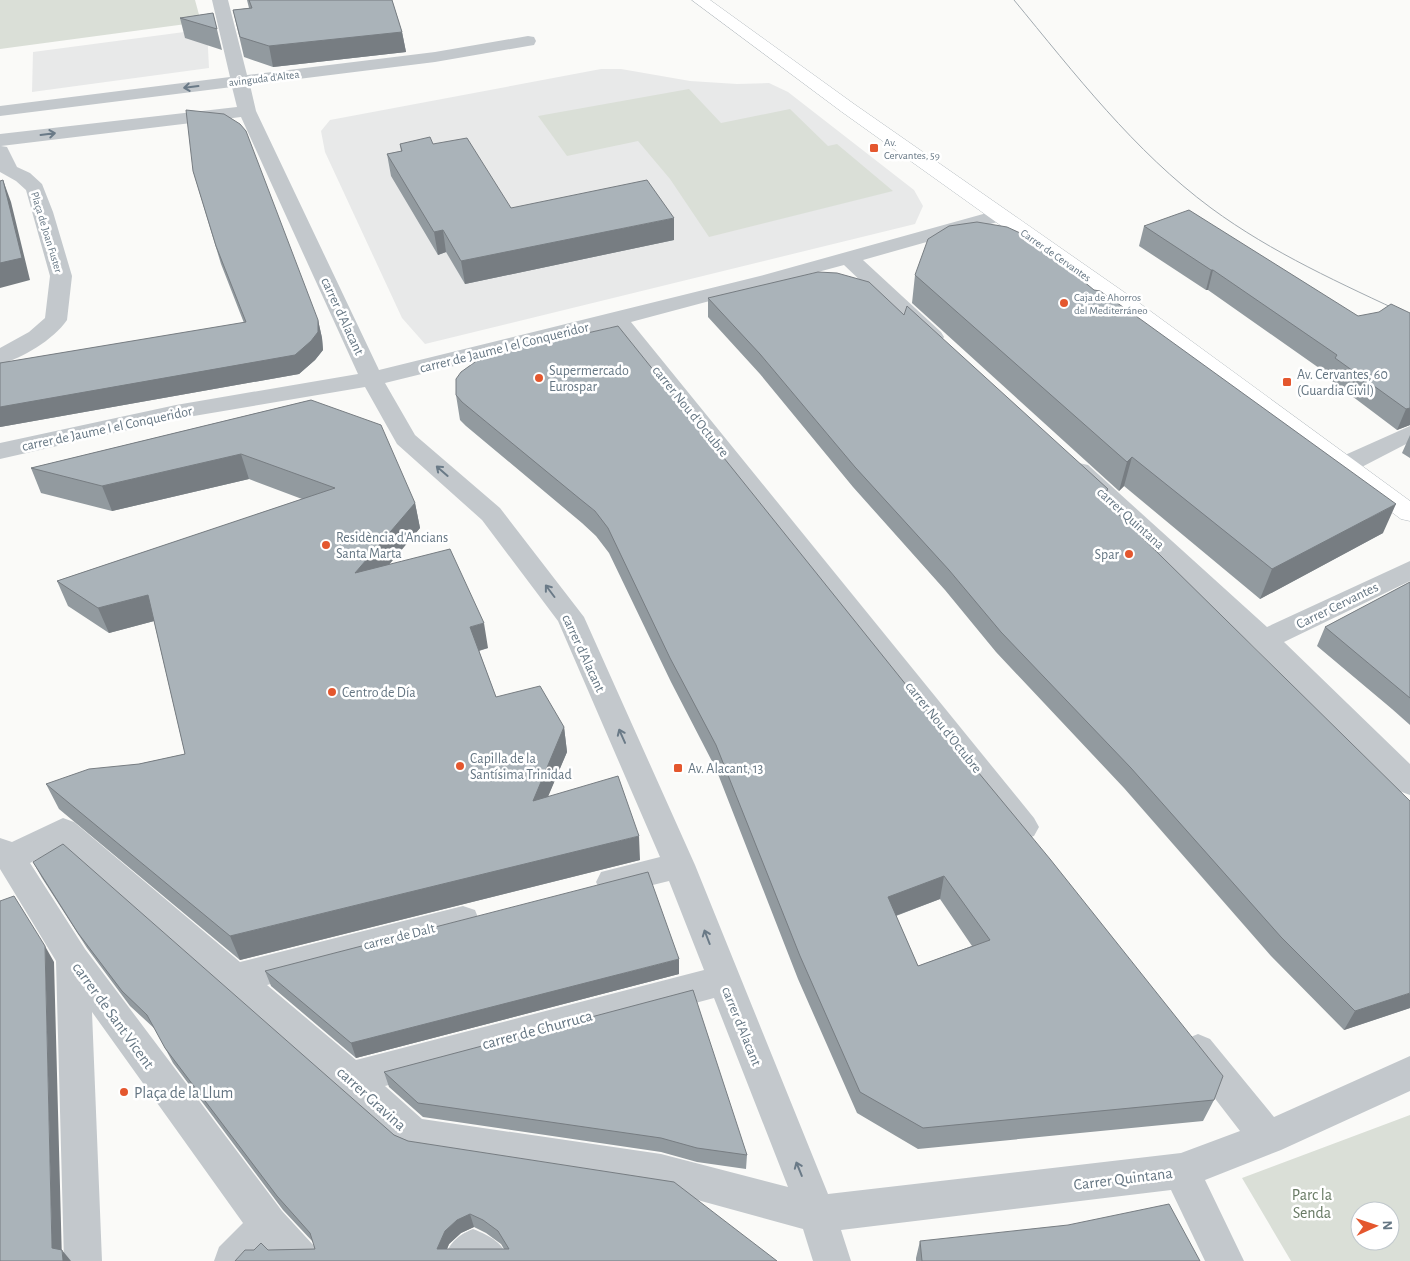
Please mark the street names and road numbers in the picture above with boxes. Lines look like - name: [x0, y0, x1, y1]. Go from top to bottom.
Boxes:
- street label: avinguda d'Altea: [228, 69, 300, 88]
- street label: Plaça de Joan Fuster: [29, 190, 64, 274]
- street label: Carrer de Cervantes: [1019, 227, 1093, 284]
- street label: carrer d'Alacant: [318, 275, 366, 358]
- street label: carrer de Jaume I el Conqueridor: [418, 320, 591, 376]
- street label: carrer Nou d'Octubre: [649, 363, 731, 460]
- street label: carrer de Jaume I el Conqueridor: [21, 404, 194, 454]
- street label: carrer Quintana: [1094, 485, 1167, 553]
- street label: Carrer Cervantes: [1294, 580, 1381, 632]
- street label: carrer d'Alacant: [559, 612, 607, 695]
- street label: carrer Nou d'Octubre: [902, 679, 984, 776]
- street label: carrer de Dalt: [362, 921, 437, 953]
- street label: carrer de Sant Vicent: [69, 959, 157, 1072]
- street label: carrer d'Alacant: [719, 985, 763, 1068]
- street label: carrer de Churruca: [480, 1008, 594, 1052]
- street label: carrer Gravina: [334, 1064, 409, 1134]
- street label: Carrer Quintana: [1073, 1165, 1174, 1194]

